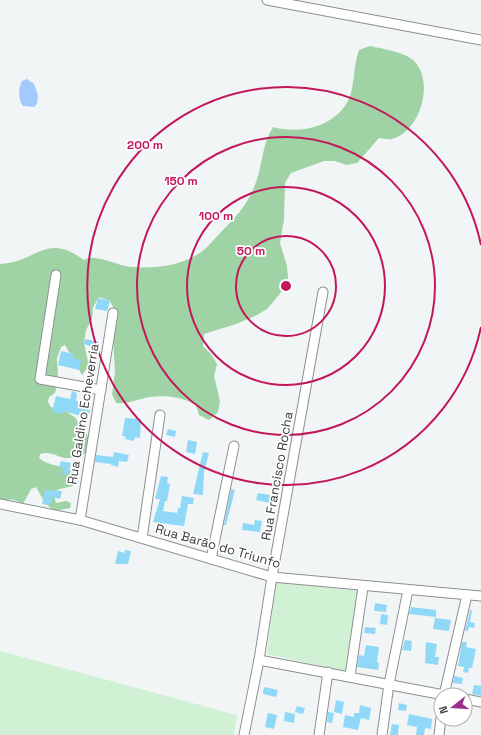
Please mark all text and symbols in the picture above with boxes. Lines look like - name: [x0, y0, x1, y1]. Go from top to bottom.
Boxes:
- text: 200 m: [127, 137, 163, 153]
- text: 150 m: [164, 173, 198, 189]
- text: 100 m: [199, 208, 233, 224]
- text: 50 m: [237, 243, 265, 259]
- centre of rings: [279, 279, 293, 293]
- street label: Rua Galdino Echeverria: [63, 342, 103, 486]
- street label: Rua Francisco Rocha: [257, 410, 297, 542]
- street label: Rua Barão do Triunfo: [153, 520, 283, 572]
- north arrow: [433, 687, 473, 727]
- text: N: [436, 704, 451, 715]

